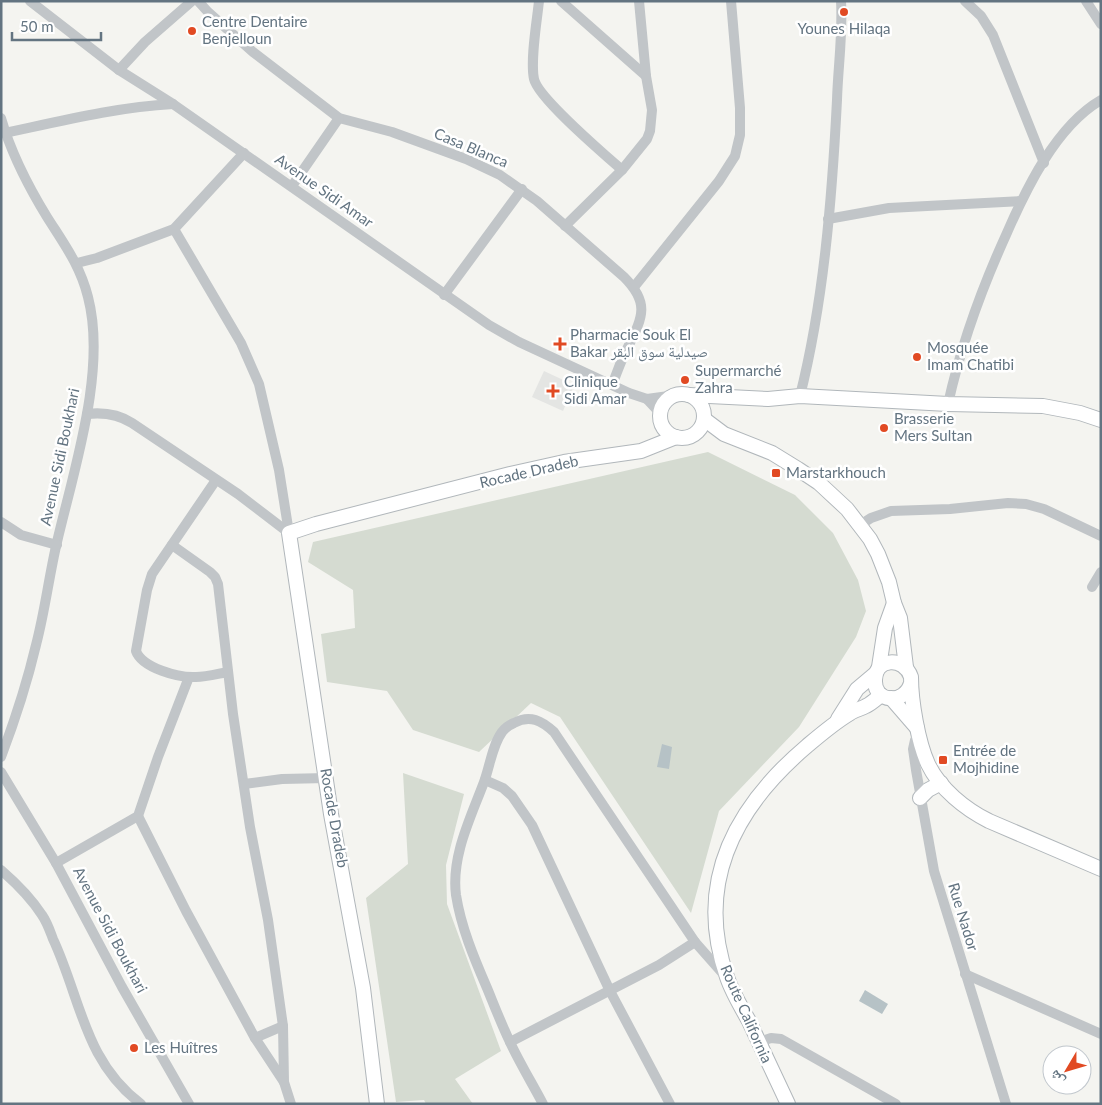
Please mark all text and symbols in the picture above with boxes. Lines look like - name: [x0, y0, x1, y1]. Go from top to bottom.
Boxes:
- marker: Younes Hilaqa: [838, 6, 850, 18]
- scale bar: [12, 10, 101, 42]
- place label: Centre Dentaire Benjelloun: [202, 12, 307, 47]
- text: 50 m: [20, 17, 54, 35]
- place label: Younes Hilaqa: [798, 19, 891, 37]
- marker: Centre Dentaire Benjelloun: [186, 25, 198, 37]
- street label: Casa Blanca: [432, 123, 511, 171]
- street label: Avenue Sidi Amar: [272, 150, 378, 231]
- place label: Pharmacie Souk El Bakar صيدلية سوق البقر: [570, 325, 708, 362]
- marker: Pharmacie Souk El Bakar صيدلية سوق البقر: [554, 338, 566, 350]
- place label: Mosquée Imam Chatibi: [927, 338, 1014, 373]
- marker: Mosquée Imam Chatibi: [911, 351, 923, 363]
- place label: Supermarché Zahra: [695, 361, 782, 396]
- place label: Clinique Sidi Amar: [564, 372, 627, 407]
- marker: Supermarché Zahra: [679, 374, 691, 386]
- marker: Clinique Sidi Amar: [546, 384, 560, 398]
- street label: Avenue Sidi Boukhari: [36, 386, 82, 527]
- place label: Brasserie Mers Sultan: [894, 409, 972, 444]
- marker: Brasserie Mers Sultan: [878, 422, 890, 434]
- street label: Rocade Dradeb: [478, 451, 580, 491]
- place label: Marstarkhouch: [786, 463, 886, 481]
- marker: Marstarkhouch: [770, 467, 782, 479]
- place label: Entrée de Mojhidine: [953, 741, 1019, 776]
- marker: Entrée de Mojhidine: [937, 754, 949, 766]
- street label: Rocade Dradeb: [317, 767, 353, 869]
- street label: Avenue Sidi Boukhari: [70, 864, 152, 996]
- street label: Rue Nador: [945, 880, 983, 953]
- street label: Route California: [717, 962, 777, 1066]
- place label: Les Huîtres: [144, 1038, 218, 1056]
- marker: Les Huîtres: [128, 1042, 140, 1054]
- north arrow: [1042, 1045, 1092, 1095]
- text: ش: [1045, 1066, 1068, 1089]

